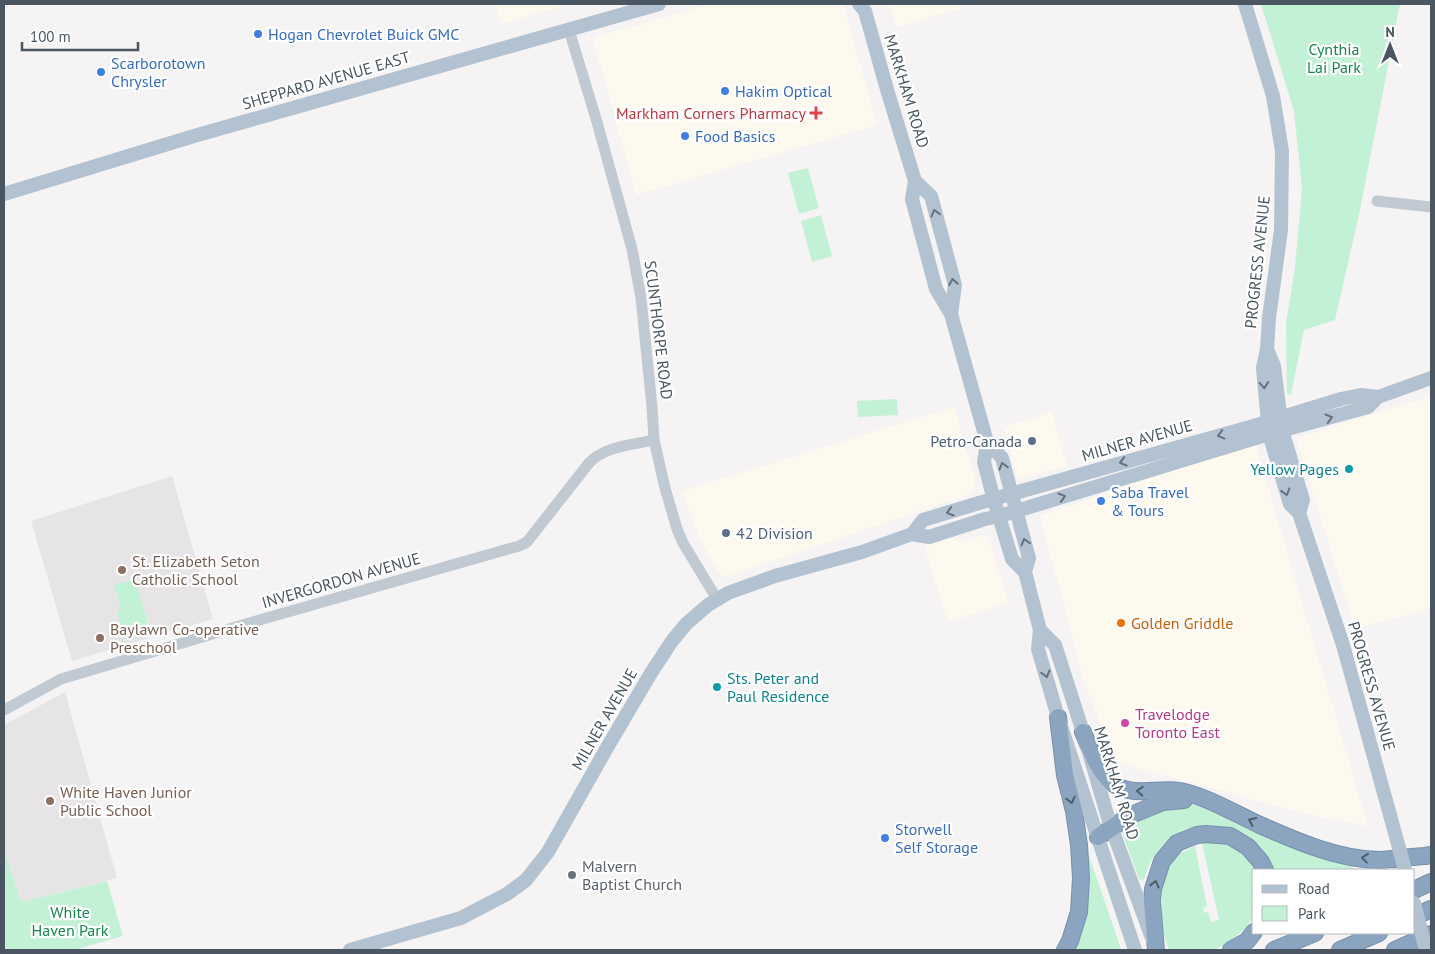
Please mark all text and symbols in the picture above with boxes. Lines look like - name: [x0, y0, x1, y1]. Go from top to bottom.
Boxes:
- scale bar: [22, 20, 139, 52]
- north arrow: [1365, 20, 1415, 70]
- text: N: [1385, 23, 1395, 41]
- place label: Hogan Chevrolet Buick GMC: [268, 24, 459, 44]
- text: 100 m: [30, 27, 71, 46]
- marker: Hogan Chevrolet Buick GMC: [252, 28, 264, 40]
- street label: MARKHAM ROAD: [880, 32, 934, 150]
- park label: Cynthia Lai Park: [1307, 39, 1361, 77]
- street label: SHEPPARD AVENUE EAST: [240, 46, 412, 114]
- place label: Scarborotown Chrysler: [111, 53, 205, 91]
- marker: Scarborotown Chrysler: [95, 66, 107, 78]
- place label: Hakim Optical: [735, 81, 832, 101]
- marker: Hakim Optical: [719, 85, 731, 97]
- place label: Markham Corners Pharmacy: [616, 103, 807, 123]
- marker: Markham Corners Pharmacy: [810, 107, 822, 119]
- place label: Food Basics: [695, 126, 776, 146]
- marker: Food Basics: [679, 130, 691, 142]
- street label: PROGRESS AVENUE: [1240, 195, 1274, 329]
- one-way arrow: [930, 208, 941, 217]
- street label: SCUNTHORPE ROAD: [641, 259, 677, 401]
- one-way arrow: [948, 277, 958, 286]
- one-way arrow: [1259, 381, 1270, 389]
- one-way arrow: [1324, 413, 1332, 423]
- street label: MILNER AVENUE: [1079, 415, 1195, 465]
- one-way arrow: [1217, 429, 1226, 439]
- place label: Petro-Canada: [930, 431, 1022, 451]
- marker: Petro-Canada: [1026, 435, 1038, 447]
- one-way arrow: [1119, 456, 1128, 467]
- place label: Yellow Pages: [1250, 459, 1339, 479]
- one-way arrow: [999, 462, 1009, 470]
- marker: Yellow Pages: [1343, 463, 1355, 475]
- place label: Saba Travel & Tours: [1111, 482, 1189, 520]
- one-way arrow: [1280, 487, 1290, 495]
- one-way arrow: [1058, 492, 1066, 502]
- marker: Saba Travel & Tours: [1095, 495, 1107, 507]
- one-way arrow: [946, 506, 955, 516]
- place label: 42 Division: [736, 523, 813, 543]
- marker: 42 Division: [720, 527, 732, 539]
- one-way arrow: [1020, 537, 1031, 546]
- street label: INVERGORDON AVENUE: [259, 548, 423, 612]
- place label: St. Elizabeth Seton Catholic School: [132, 551, 260, 589]
- marker: St. Elizabeth Seton Catholic School: [116, 564, 128, 576]
- place label: Golden Griddle: [1131, 613, 1233, 633]
- marker: Golden Griddle: [1115, 617, 1127, 629]
- place label: Baylawn Co-operative Preschool: [110, 619, 259, 657]
- street label: PROGRESS AVENUE: [1344, 619, 1400, 753]
- marker: Baylawn Co-operative Preschool: [94, 632, 106, 644]
- street label: MILNER AVENUE: [567, 665, 641, 773]
- place label: Sts. Peter and Paul Residence: [727, 668, 829, 706]
- one-way arrow: [1040, 670, 1050, 678]
- marker: Sts. Peter and Paul Residence: [711, 681, 723, 693]
- place label: Travelodge Toronto East: [1135, 704, 1221, 742]
- marker: Travelodge Toronto East: [1119, 717, 1131, 729]
- street label: MARKHAM ROAD: [1090, 724, 1144, 842]
- place label: White Haven Junior Public School: [60, 782, 192, 820]
- one-way arrow: [1136, 785, 1144, 796]
- marker: White Haven Junior Public School: [44, 795, 56, 807]
- one-way arrow: [1065, 796, 1076, 805]
- one-way arrow: [1248, 816, 1257, 827]
- place label: Storwell Self Storage: [895, 819, 978, 857]
- marker: Storwell Self Storage: [879, 832, 891, 844]
- one-way arrow: [1361, 853, 1369, 864]
- place label: Malvern Baptist Church: [582, 856, 682, 894]
- marker: Malvern Baptist Church: [566, 869, 578, 881]
- legend: [1252, 869, 1415, 934]
- text: Road: [1298, 879, 1330, 898]
- one-way arrow: [1149, 880, 1160, 889]
- park label: White Haven Park: [32, 902, 109, 940]
- text: Park: [1298, 904, 1326, 923]

